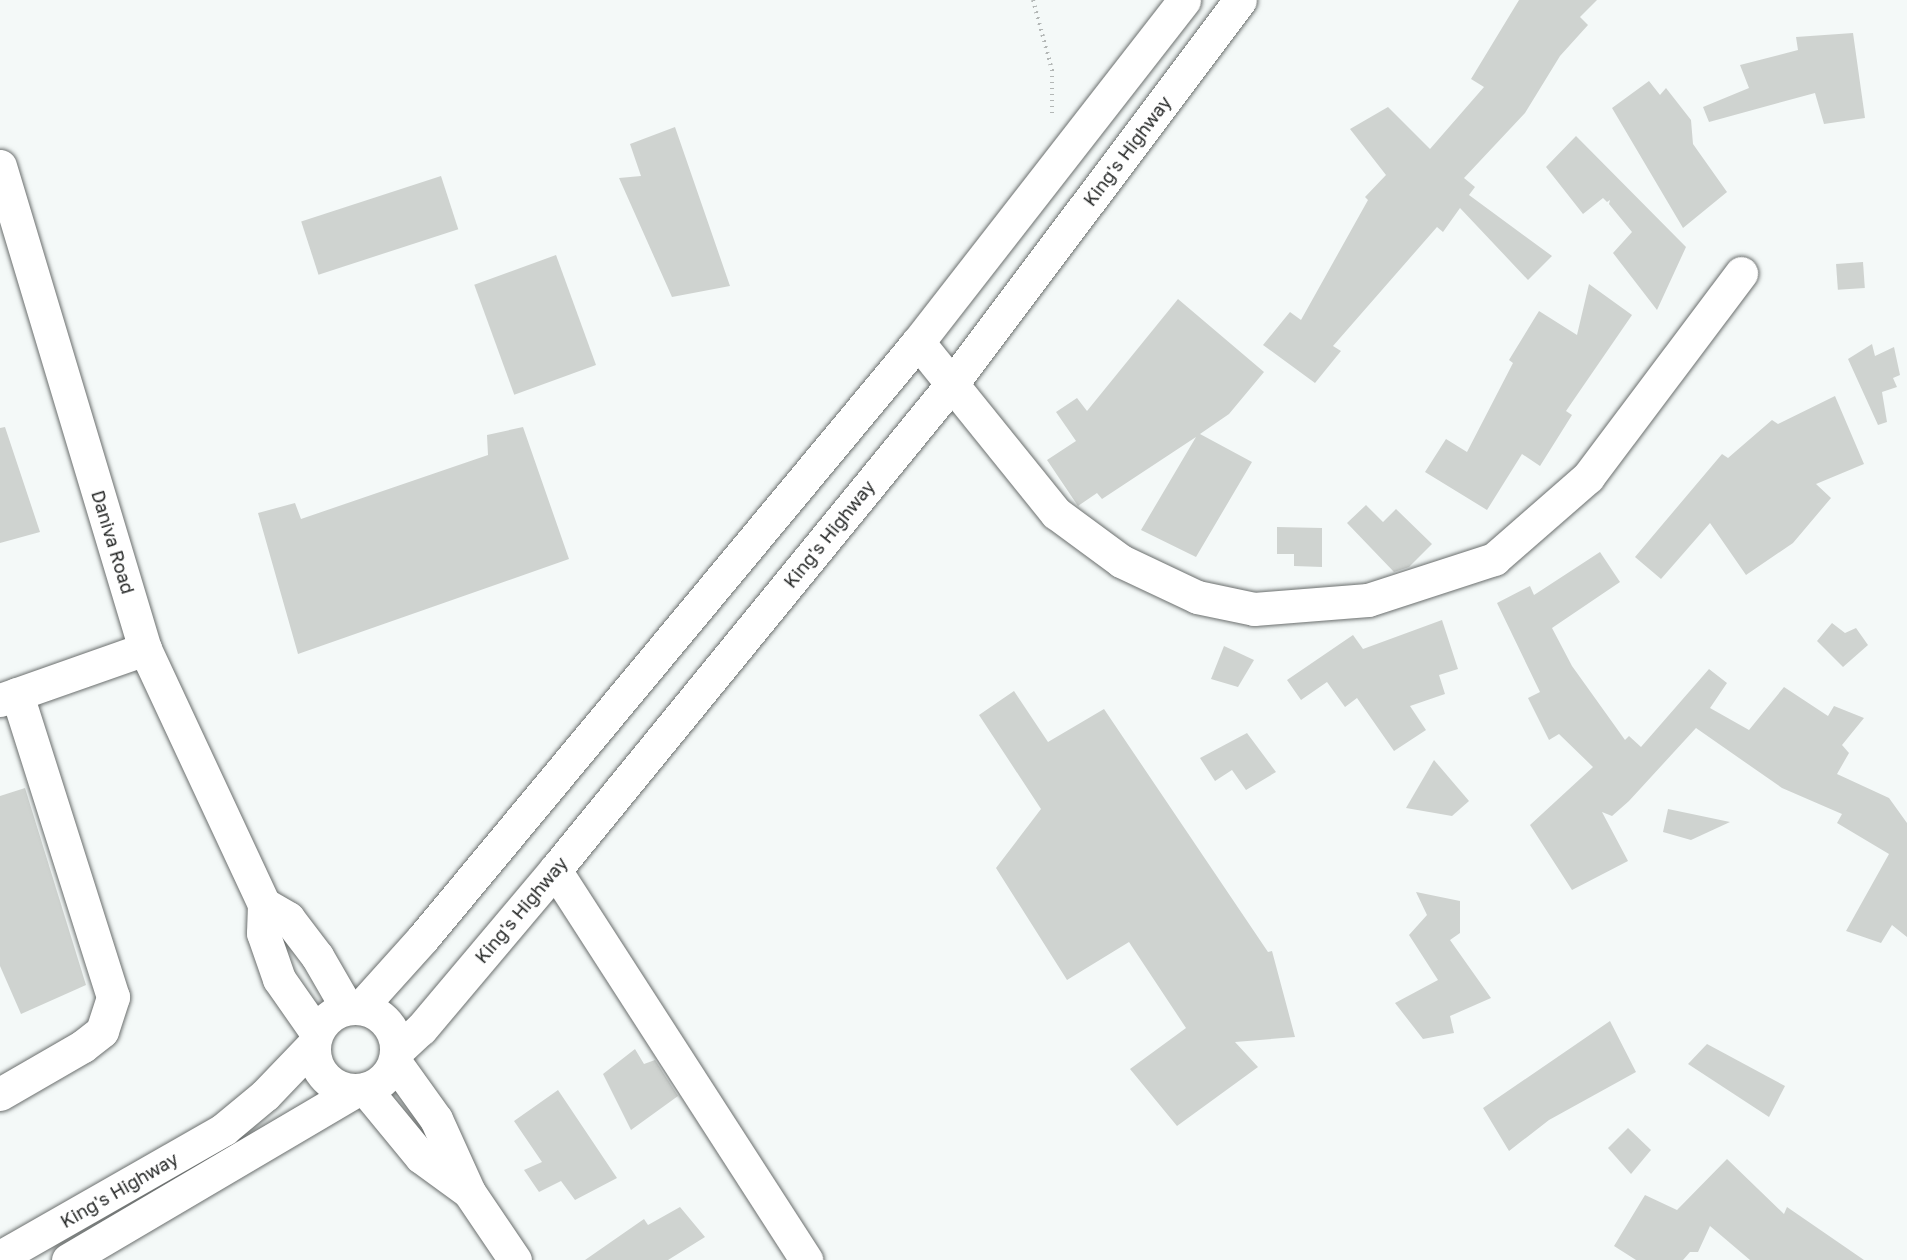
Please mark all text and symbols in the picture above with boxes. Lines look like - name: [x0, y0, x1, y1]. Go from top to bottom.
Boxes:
- street label: King's Highway: [1079, 92, 1175, 210]
- street label: King's Highway: [779, 476, 879, 592]
- street label: Daniva Road: [87, 488, 139, 596]
- street label: King's Highway: [470, 853, 572, 967]
- street label: King's Highway: [56, 1148, 182, 1232]

